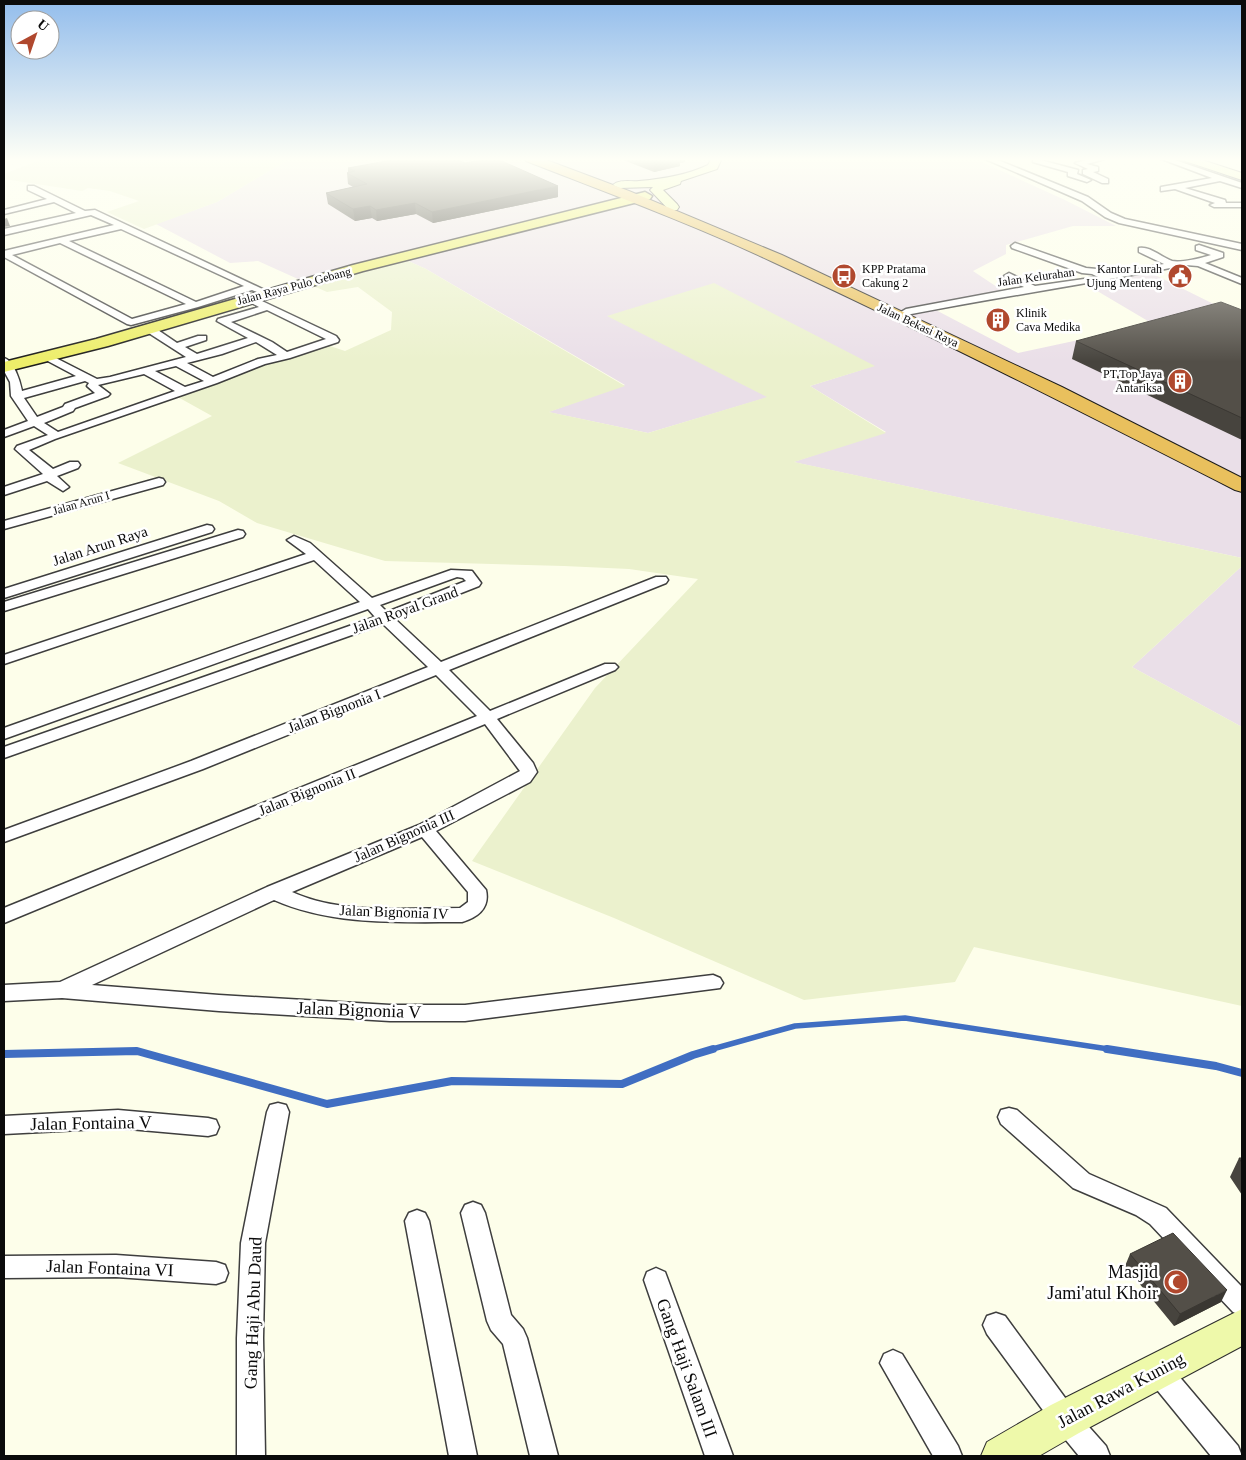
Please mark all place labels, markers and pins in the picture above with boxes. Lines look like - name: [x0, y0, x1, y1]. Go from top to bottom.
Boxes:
- place label: KPP Pratama Cakung 2: [862, 262, 927, 290]
- place label: Kantor Lurah Ujung Menteng: [1086, 262, 1162, 290]
- bus stop icon: KPP Pratama Cakung 2: [831, 263, 857, 289]
- public building icon: Kantor Lurah Ujung Menteng: [1167, 263, 1193, 289]
- place label: Klinik Cava Medika: [1016, 306, 1081, 334]
- building icon: Klinik Cava Medika: [985, 307, 1011, 333]
- place label: PT.Top Jaya Antariksa: [1103, 367, 1163, 395]
- building icon: PT.Top Jaya Antariksa: [1167, 368, 1193, 394]
- place label: Masjid Jami'atul Khoir: [1047, 1262, 1158, 1303]
- mosque icon: Masjid Jami'atul Khoir: [1163, 1269, 1189, 1295]

